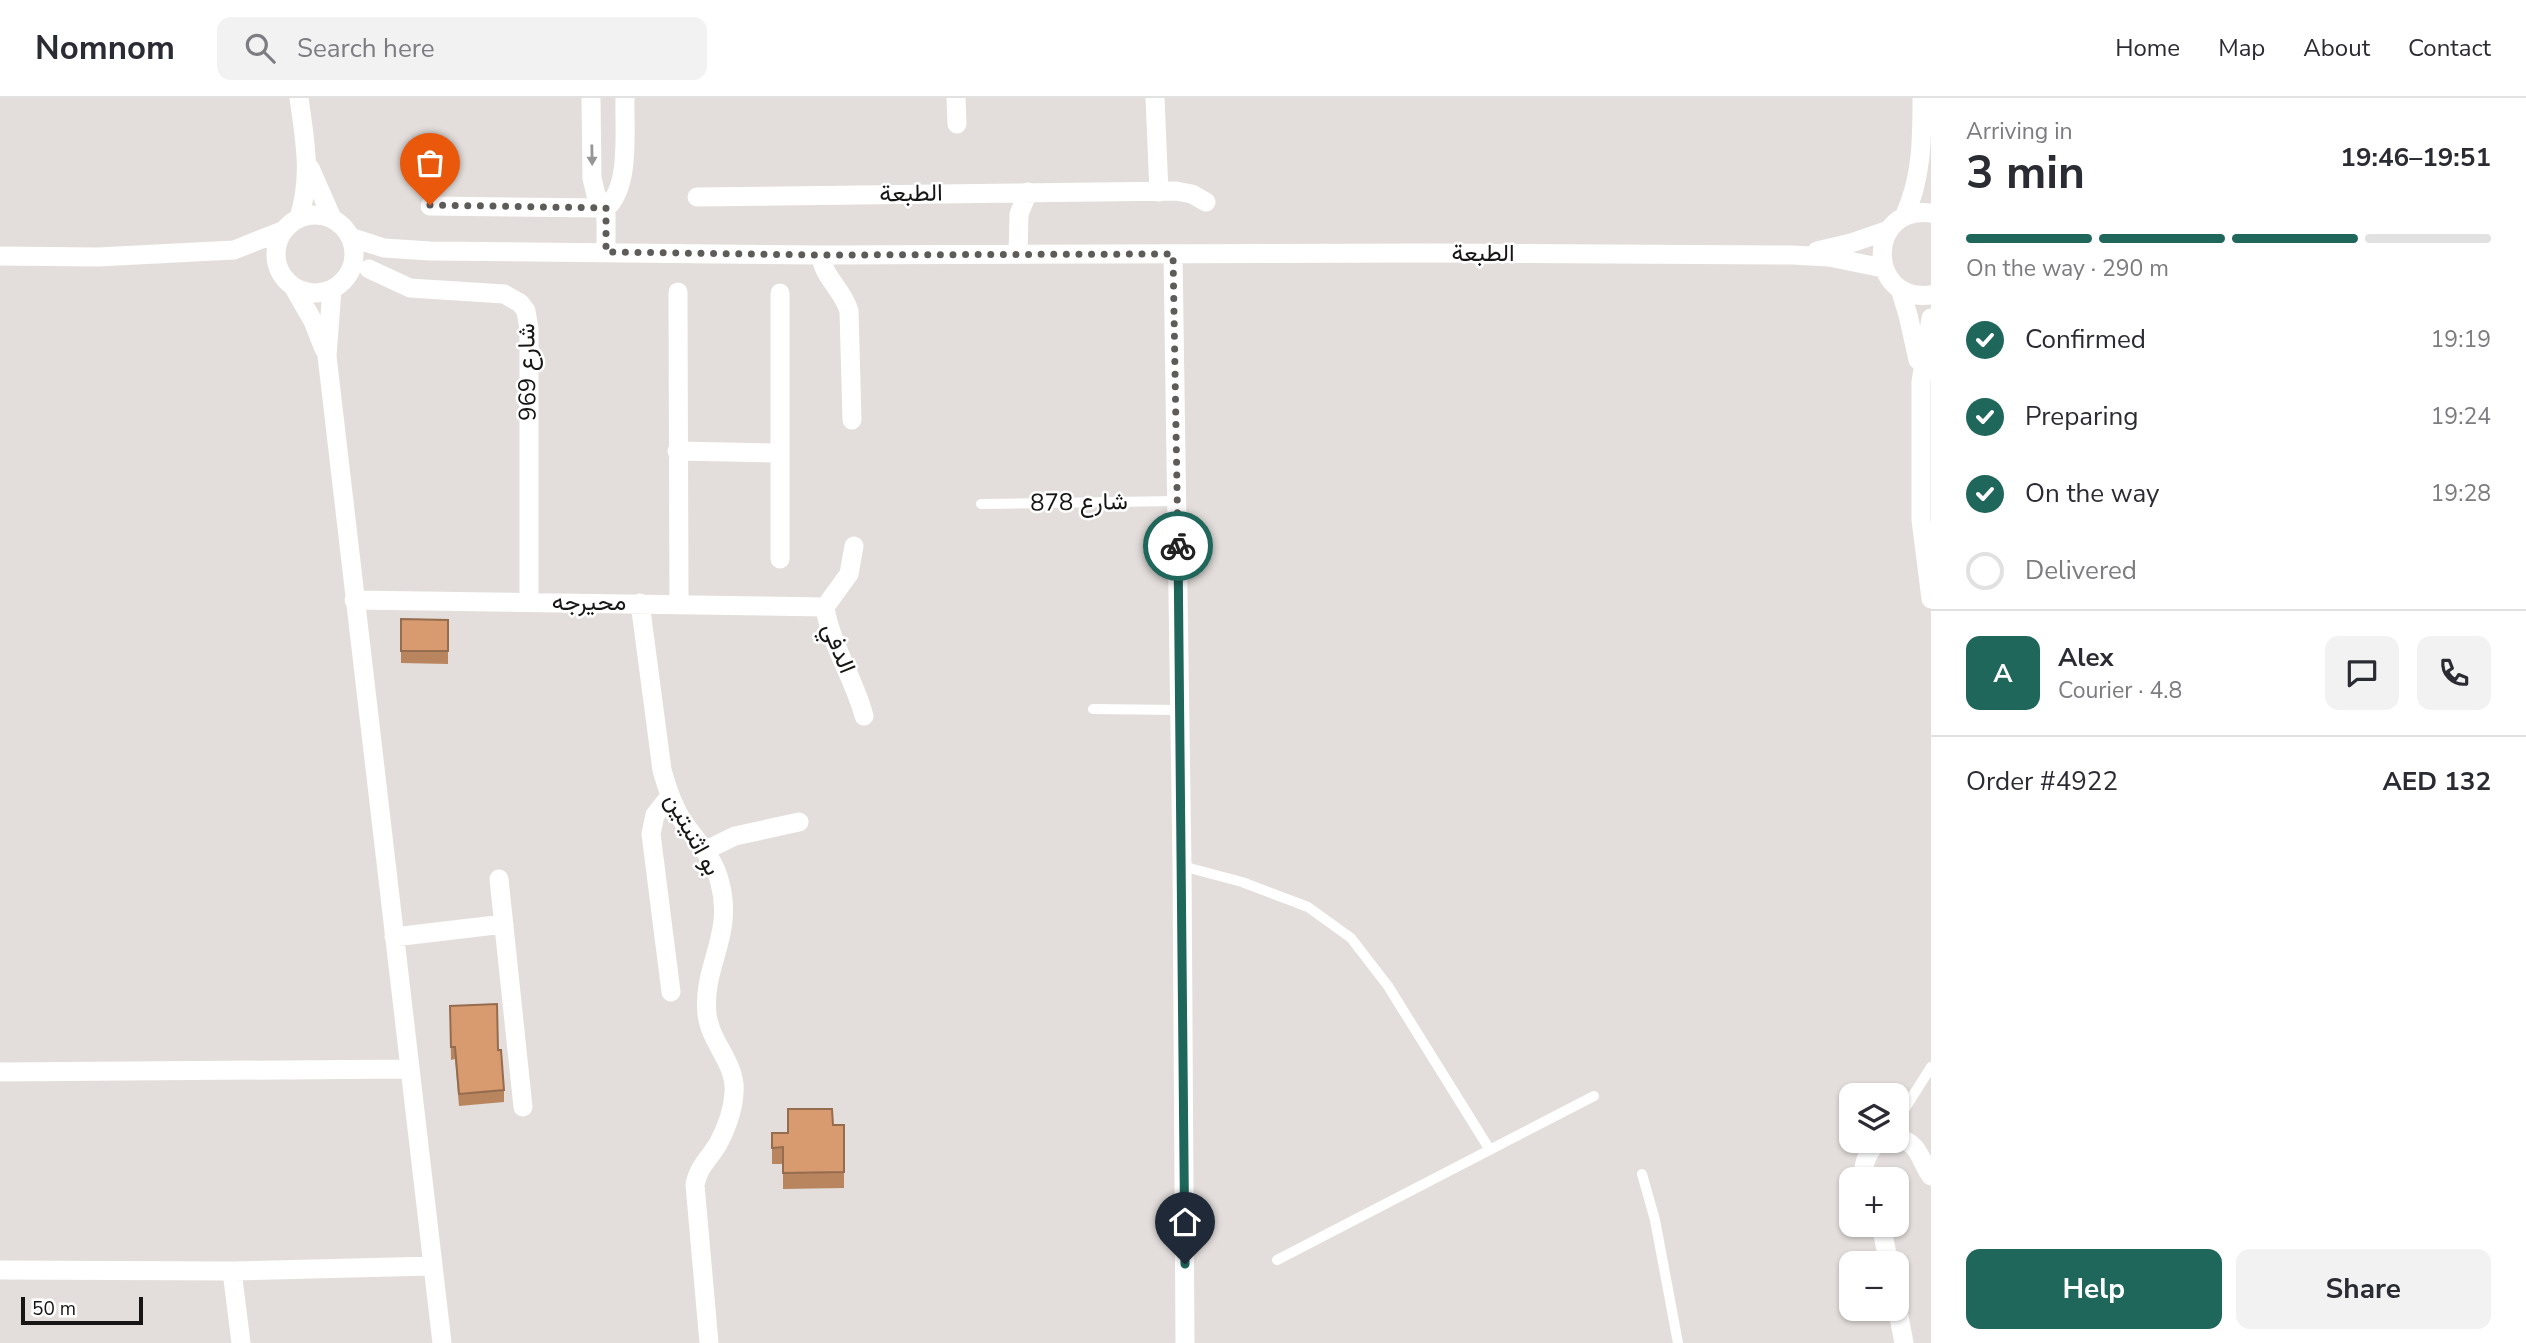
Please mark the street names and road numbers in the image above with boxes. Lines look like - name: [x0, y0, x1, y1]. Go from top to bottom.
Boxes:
- street label: الطبعة: [879, 176, 943, 210]
- street label: الطبعة: [1451, 237, 1515, 269]
- street label: شارع 969: [510, 323, 544, 421]
- street label: شارع 878: [1030, 485, 1128, 519]
- street label: محيرجه: [552, 586, 626, 618]
- street label: الدفي: [812, 618, 864, 679]
- street label: بو اثنيتين: [657, 787, 729, 881]

